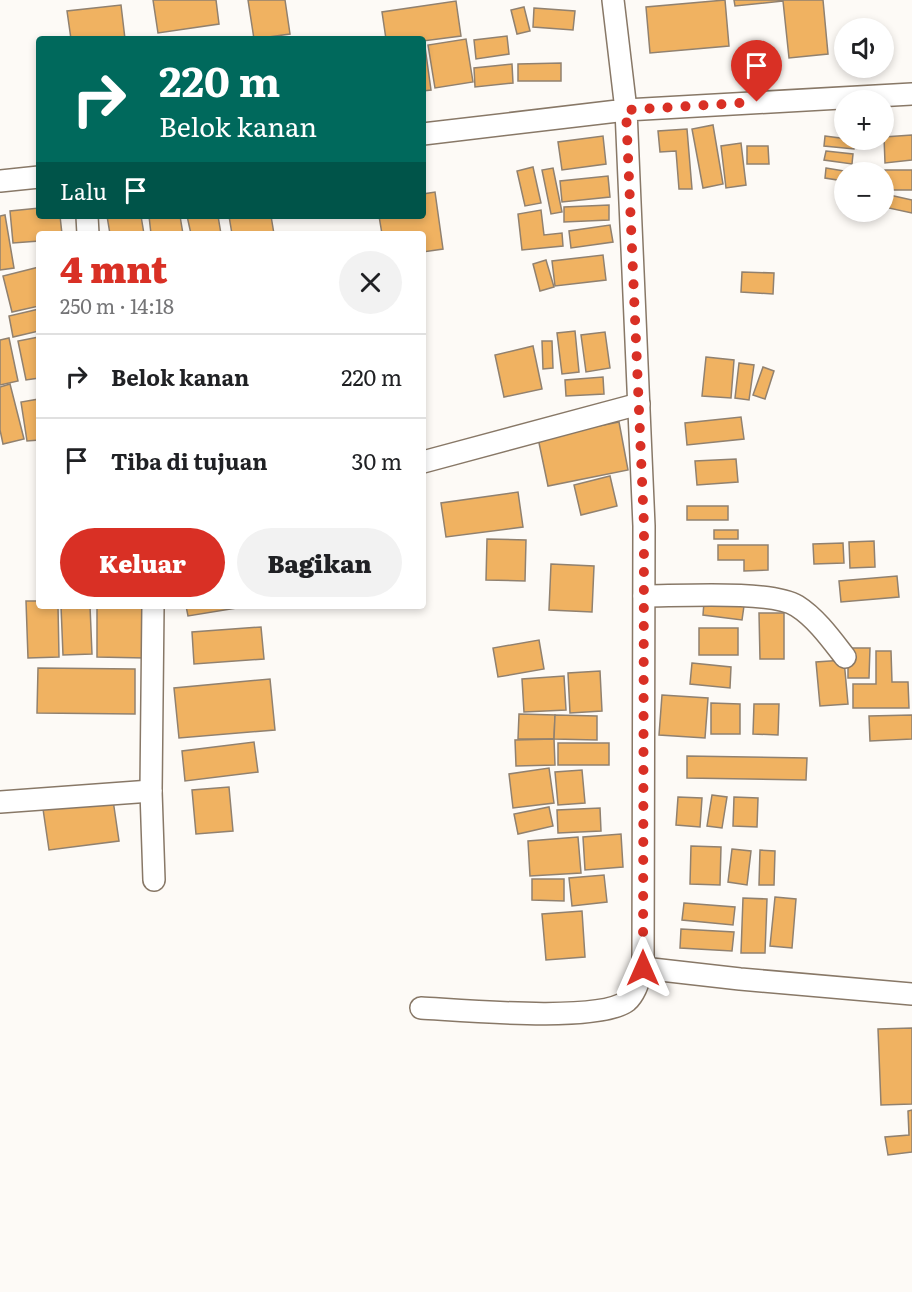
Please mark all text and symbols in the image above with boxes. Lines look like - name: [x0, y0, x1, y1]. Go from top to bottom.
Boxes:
- map controls: [834, 18, 894, 222]
- button: sound: [834, 18, 894, 78]
- pin: [731, 40, 782, 102]
- text: 220 m: [159, 48, 280, 110]
- icon: arrive: [740, 49, 773, 82]
- icon: right: [60, 60, 138, 138]
- button: +: [834, 90, 894, 150]
- text: Belok kanan: [159, 105, 317, 145]
- button: −: [834, 162, 894, 222]
- text: Lalu: [60, 174, 107, 207]
- icon: arrive: [119, 174, 152, 207]
- text: 4 mnt: [60, 241, 168, 294]
- button: close: [339, 251, 402, 314]
- text: 250 m · 14:18: [60, 290, 174, 320]
- icon: right: [60, 360, 93, 393]
- text: Belok kanan: [111, 360, 249, 393]
- text: 220 m: [341, 360, 402, 393]
- icon: arrive: [60, 444, 93, 477]
- text: Tiba di tujuan: [111, 444, 267, 477]
- text: 30 m: [352, 444, 402, 477]
- button: Keluar: [60, 528, 225, 597]
- button: Bagikan: [237, 528, 402, 597]
- position arrow: [611, 936, 675, 1000]

